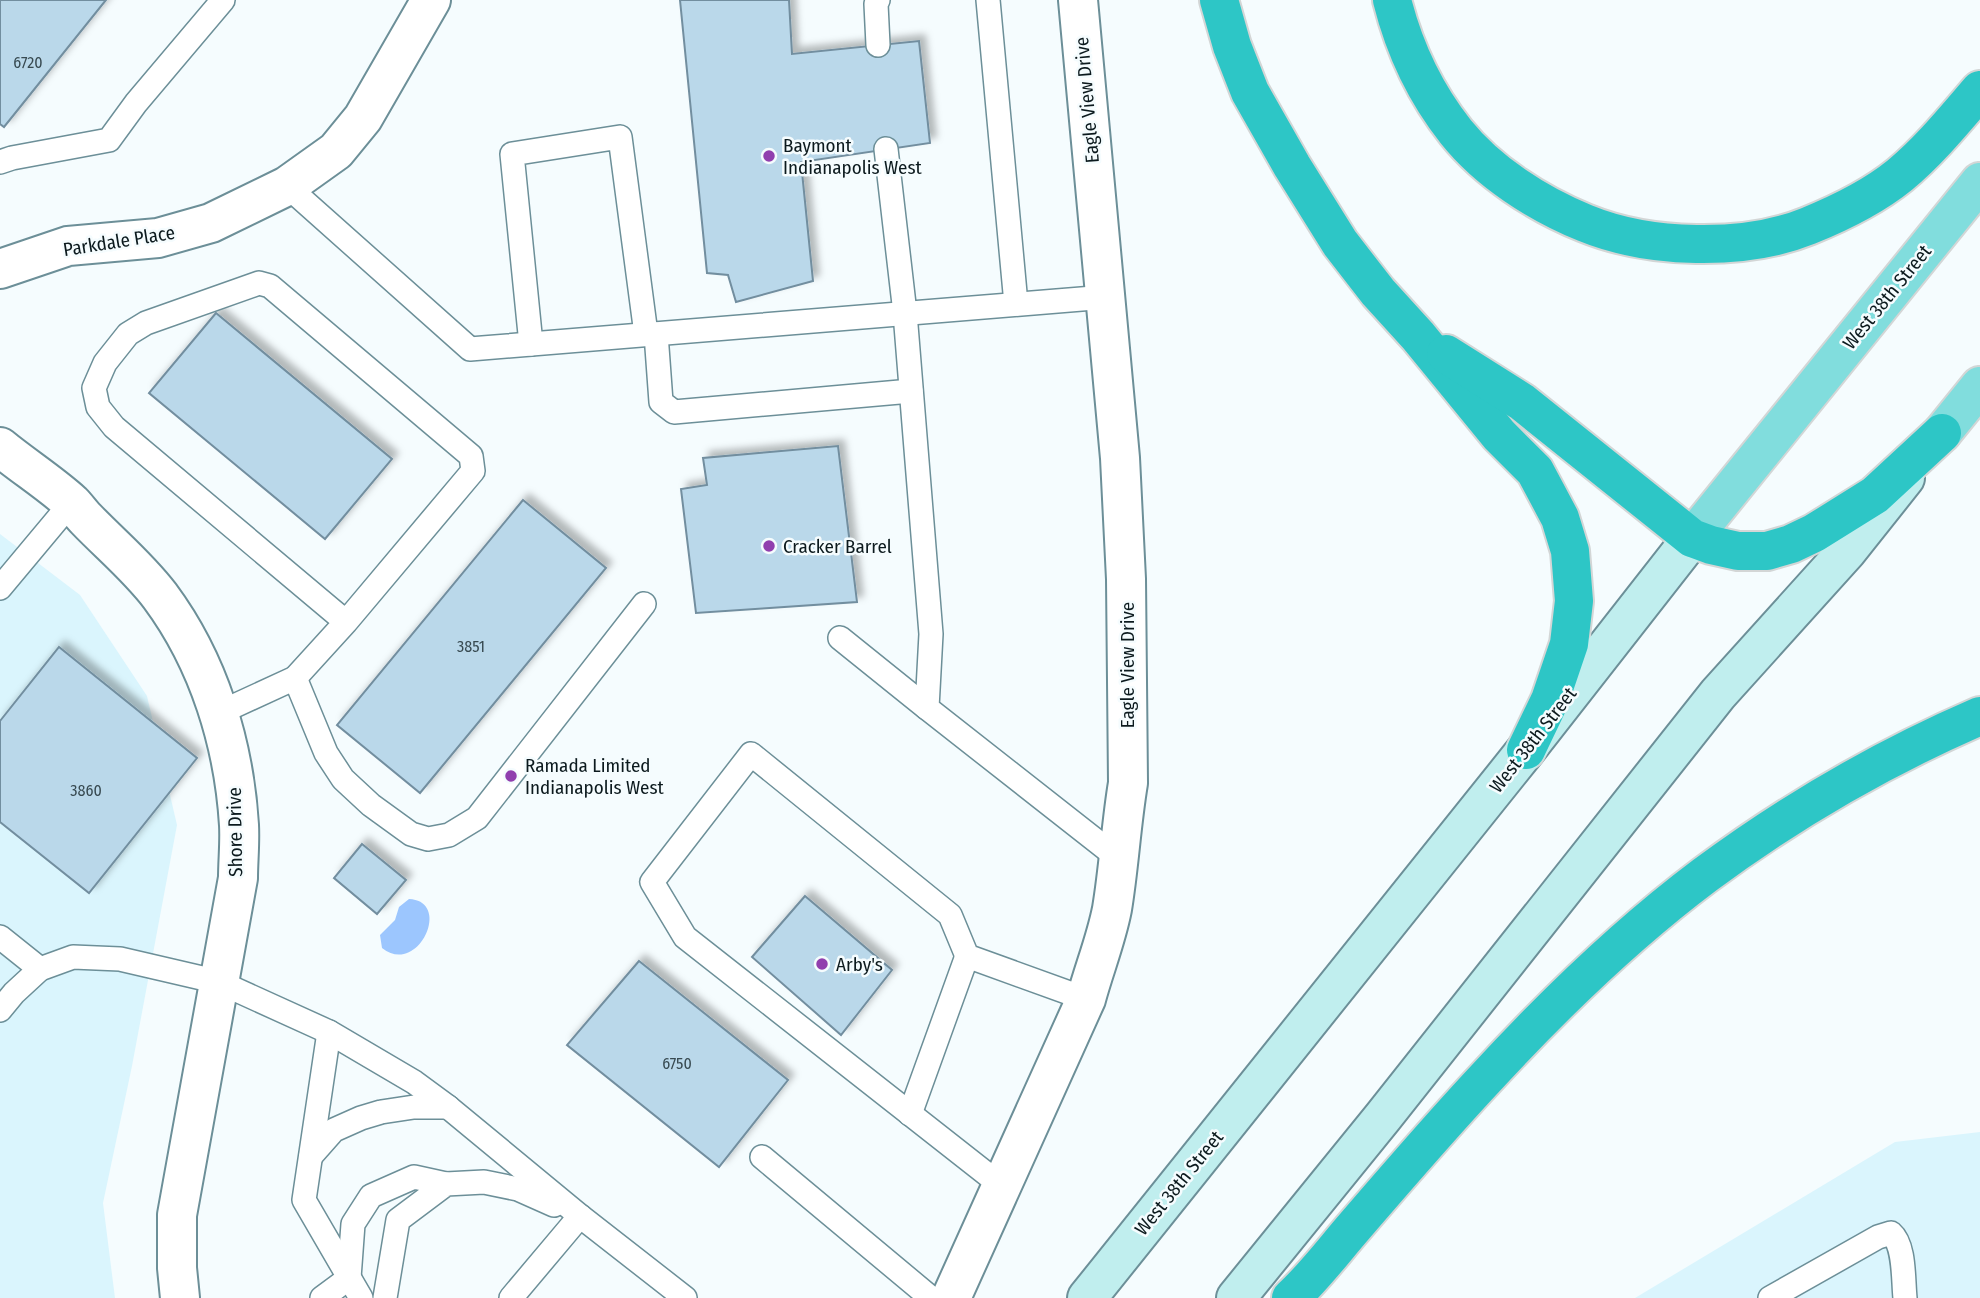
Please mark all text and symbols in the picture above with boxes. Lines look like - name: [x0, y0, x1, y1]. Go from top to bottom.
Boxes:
- street label: Eagle View Drive: [1070, 36, 1104, 164]
- house number: 6720: [13, 53, 43, 72]
- place label: Baymont Indianapolis West: [783, 134, 923, 179]
- marker: Baymont Indianapolis West: [761, 148, 777, 164]
- street label: Parkdale Place: [61, 221, 177, 261]
- street label: West 38th Street: [1838, 240, 1937, 354]
- place label: Cracker Barrel: [783, 535, 892, 558]
- marker: Cracker Barrel: [761, 538, 777, 554]
- street label: Eagle View Drive: [1116, 602, 1139, 728]
- house number: 3851: [457, 637, 485, 656]
- street label: West 38th Street: [1485, 682, 1582, 797]
- place label: Ramada Limited Indianapolis West: [525, 754, 665, 799]
- marker: Ramada Limited Indianapolis West: [503, 768, 519, 784]
- house number: 3860: [70, 781, 102, 800]
- street label: Shore Drive: [223, 787, 247, 877]
- place label: Arby's: [836, 953, 883, 976]
- marker: Arby's: [814, 956, 830, 972]
- house number: 6750: [662, 1054, 692, 1073]
- street label: West 38th Street: [1130, 1126, 1229, 1240]

